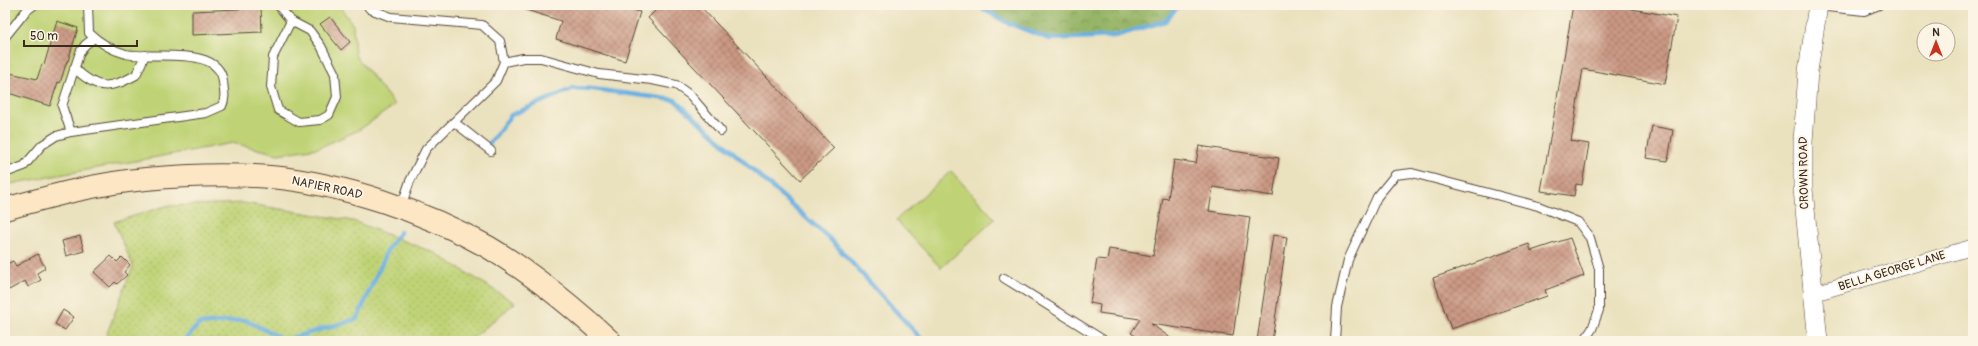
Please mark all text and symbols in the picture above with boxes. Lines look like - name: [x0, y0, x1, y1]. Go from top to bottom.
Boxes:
- scale bar: [24, 22, 137, 48]
- north arrow: [1916, 22, 1956, 62]
- text: N: [1932, 26, 1940, 39]
- text: 50 m: [30, 29, 58, 44]
- street label: CROWN ROAD: [1796, 136, 1812, 210]
- street label: NAPIER ROAD: [290, 173, 364, 203]
- street label: BELLA GEORGE LANE: [1837, 248, 1947, 294]

